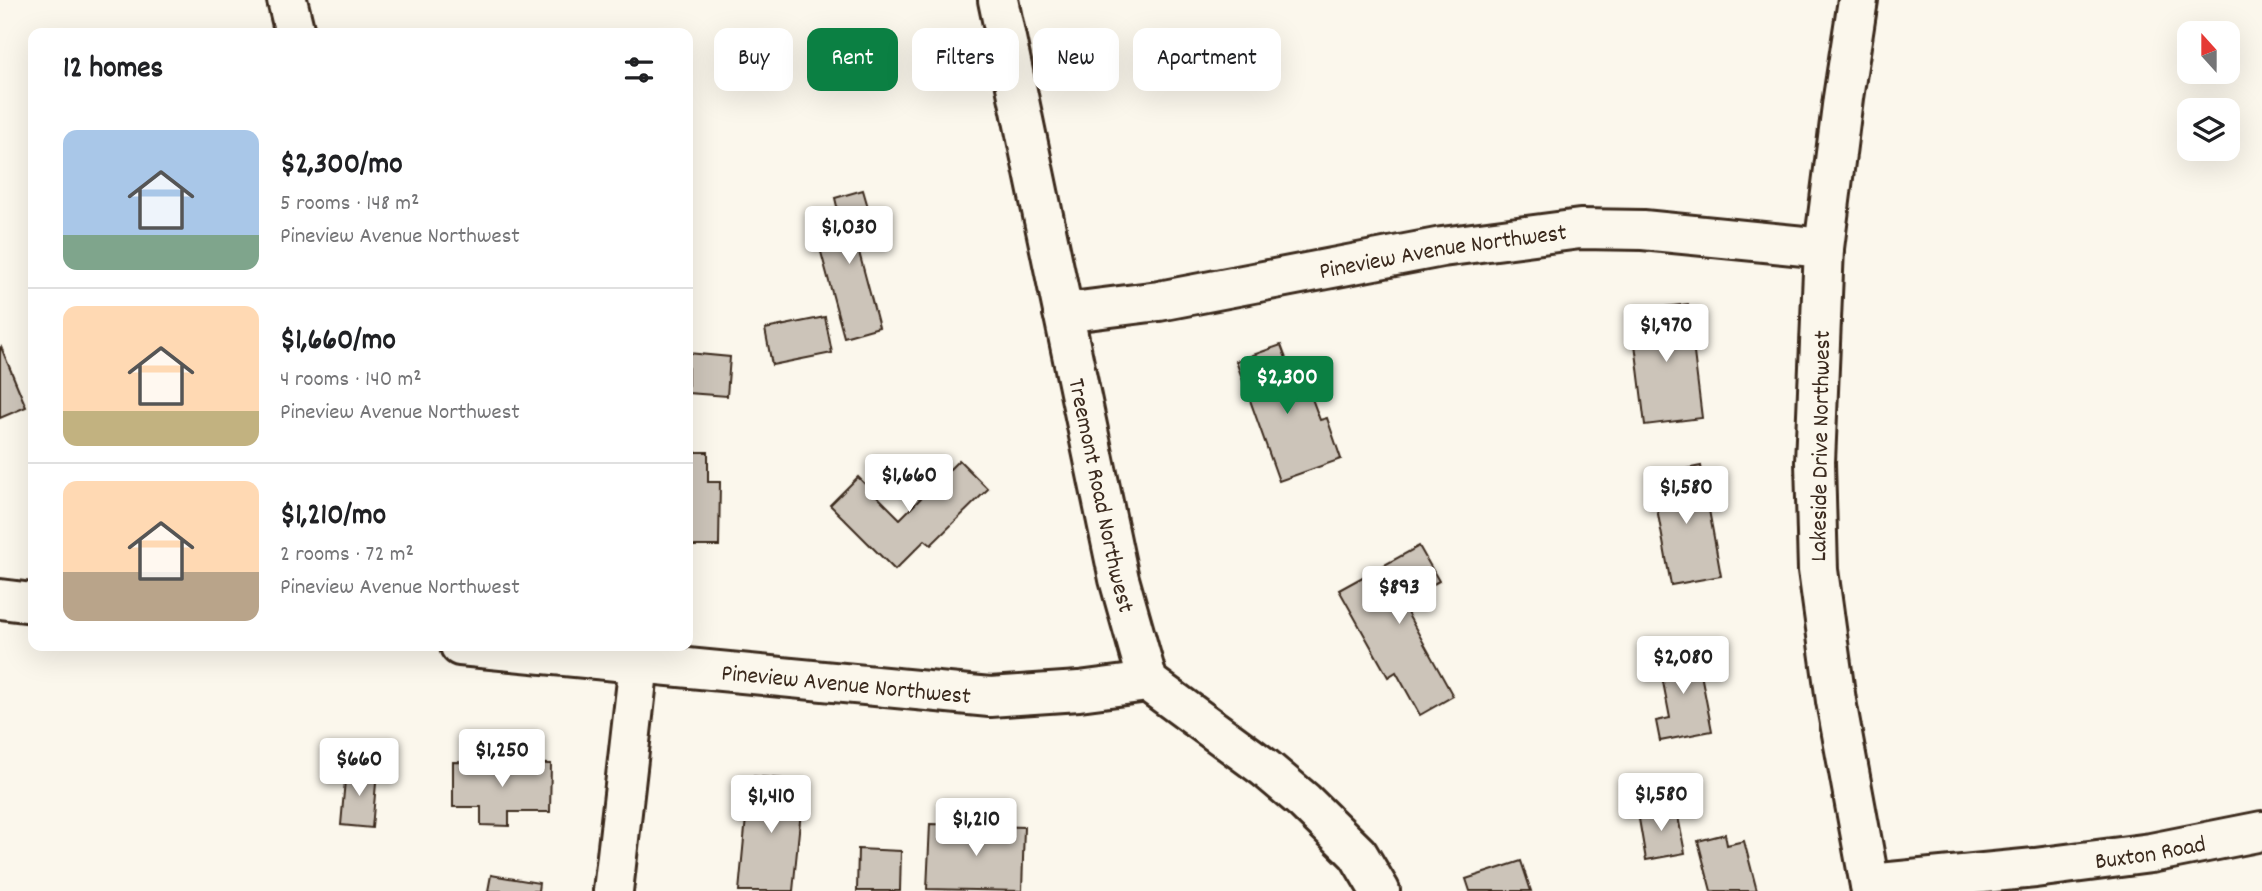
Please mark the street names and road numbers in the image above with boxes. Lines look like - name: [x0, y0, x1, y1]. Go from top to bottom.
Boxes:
- street label: Pineview Avenue Northwest: [1317, 217, 1569, 290]
- street label: Lakeside Drive Northwest: [1803, 330, 1841, 562]
- street label: Treemont Road Northwest: [1057, 375, 1142, 617]
- street label: Pineview Avenue Northwest: [720, 657, 972, 715]
- street label: Buxton Road: [2093, 829, 2209, 880]

